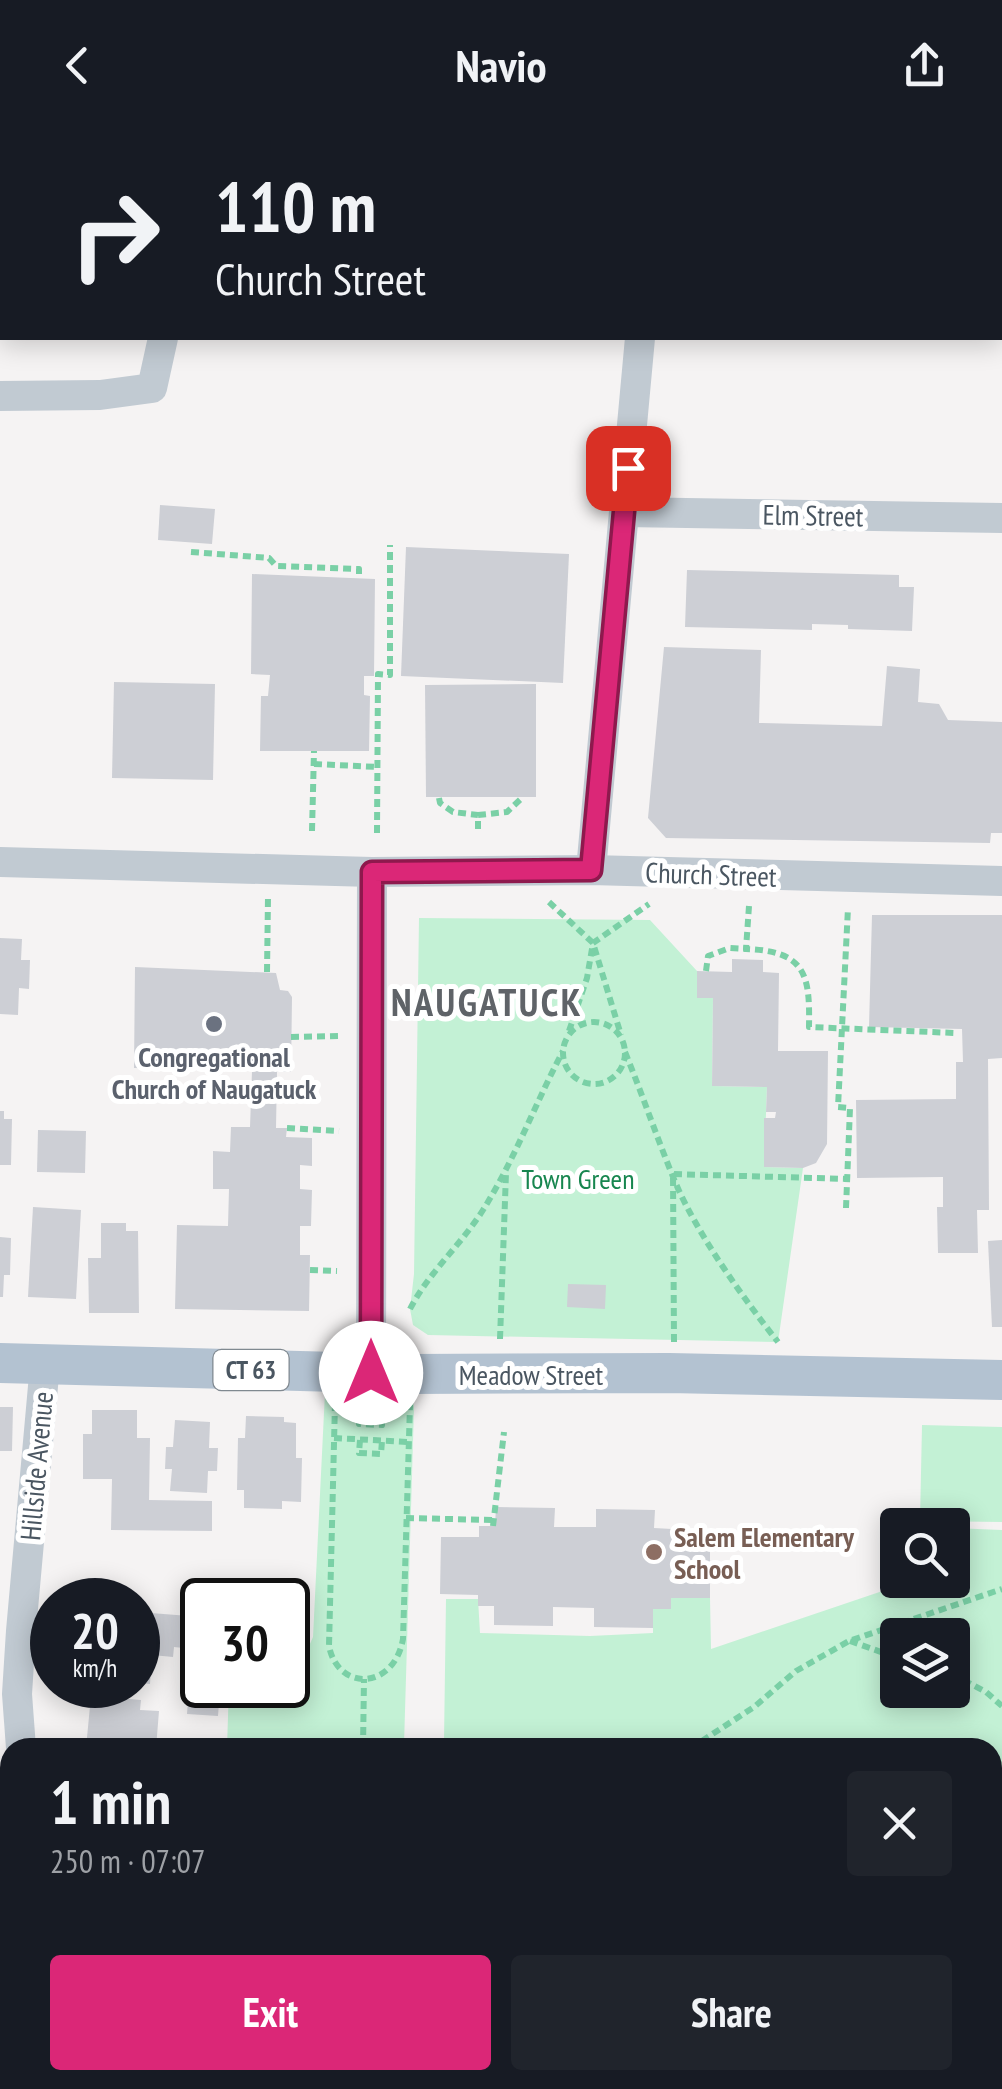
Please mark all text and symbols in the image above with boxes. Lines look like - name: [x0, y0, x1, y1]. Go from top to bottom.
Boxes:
- text: Navio: [456, 36, 547, 94]
- icon: back: [50, 38, 105, 93]
- icon: share: [897, 38, 952, 93]
- text: 110 m: [215, 161, 376, 251]
- icon: right: [50, 170, 180, 300]
- text: Church Street: [215, 249, 426, 307]
- pin: [586, 426, 671, 511]
- icon: arrive: [601, 441, 656, 496]
- street label: Elm Street: [762, 496, 864, 534]
- street label: Church Street: [645, 853, 777, 895]
- district label: NAUGATUCK: [391, 977, 583, 1026]
- marker: Congregational Church of Naugatuck: [203, 1013, 225, 1035]
- place label: Congregational Church of Naugatuck: [112, 1038, 317, 1107]
- park label: Town Green: [522, 1160, 634, 1197]
- position arrow: [319, 1321, 423, 1425]
- road number: CT 63: [214, 1350, 288, 1390]
- street label: Meadow Street: [459, 1356, 604, 1393]
- street label: Hillside Avenue: [11, 1390, 61, 1542]
- map controls: [880, 1508, 970, 1708]
- button: search: [880, 1508, 970, 1598]
- place label: Salem Elementary School: [674, 1518, 855, 1587]
- marker: Salem Elementary School: [643, 1541, 665, 1563]
- speed limit sign: 30: [180, 1578, 310, 1708]
- text: 20: [71, 1598, 119, 1663]
- button: layers: [880, 1618, 970, 1708]
- text: km/h: [73, 1652, 117, 1684]
- text: 1 min: [50, 1763, 171, 1841]
- button: close: [847, 1771, 952, 1876]
- text: 250 m · 07:07: [50, 1840, 205, 1882]
- button: Exit: [50, 1955, 491, 2070]
- button: Share: [511, 1955, 952, 2070]

